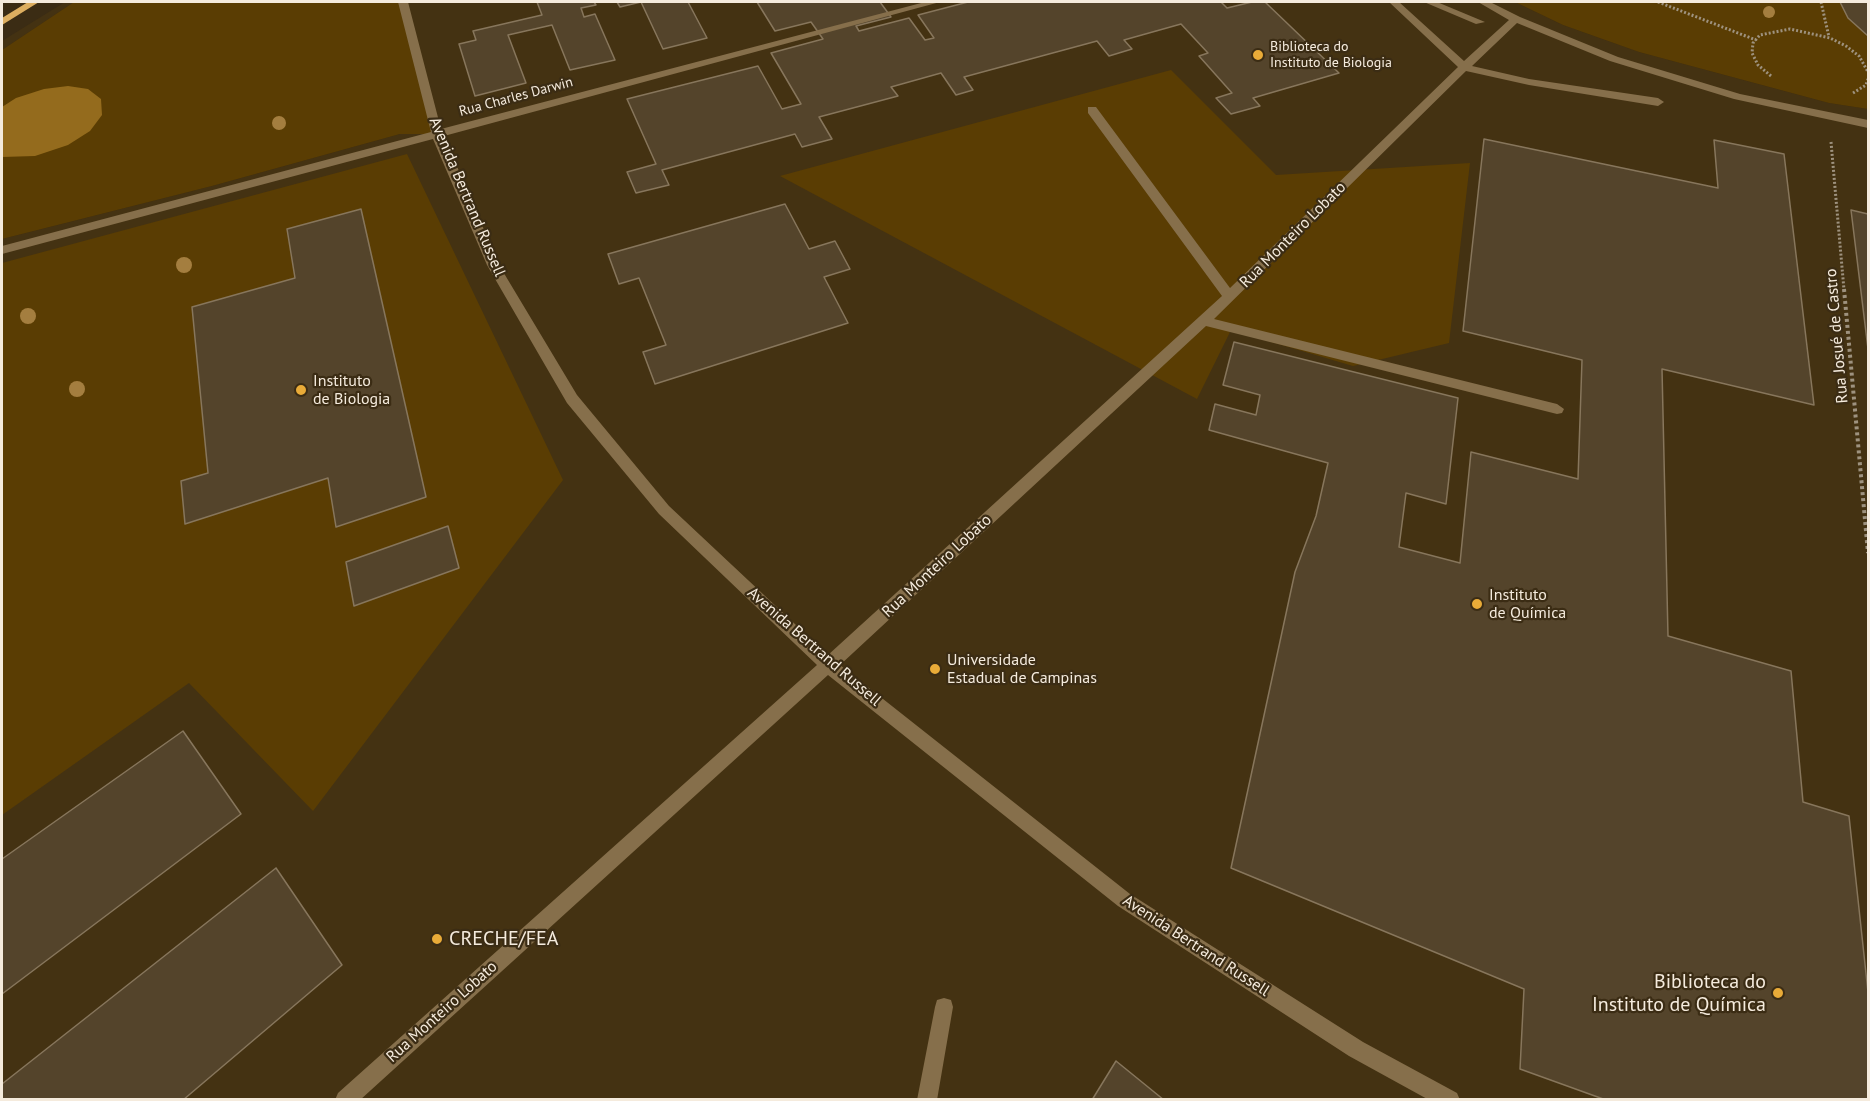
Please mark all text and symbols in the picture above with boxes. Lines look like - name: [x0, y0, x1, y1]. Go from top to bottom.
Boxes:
- place label: Biblioteca do Instituto de Biologia: [1270, 39, 1392, 72]
- marker: Biblioteca do Instituto de Biologia: [1251, 48, 1265, 62]
- street label: Rua Charles Darwin: [457, 74, 575, 120]
- street label: Avenida Bertrand Russell: [425, 115, 509, 279]
- street label: Rua Monteiro Lobato: [1236, 178, 1350, 292]
- street label: Rua Josué de Castro: [1822, 268, 1852, 404]
- place label: Instituto de Biologia: [313, 371, 390, 409]
- marker: Instituto de Biologia: [294, 383, 308, 397]
- street label: Rua Monteiro Lobato: [878, 510, 996, 622]
- street label: Avenida Bertrand Russell: [743, 584, 885, 710]
- place label: Instituto de Química: [1489, 585, 1566, 623]
- marker: Instituto de Química: [1470, 597, 1484, 611]
- place label: Universidade Estadual de Campinas: [947, 650, 1097, 688]
- marker: Universidade Estadual de Campinas: [928, 662, 942, 676]
- street label: Avenida Bertrand Russell: [1119, 891, 1273, 1001]
- place label: CRECHE/FEA: [449, 927, 558, 951]
- marker: CRECHE/FEA: [430, 932, 444, 946]
- street label: Rua Monteiro Lobato: [383, 957, 501, 1067]
- place label: Biblioteca do Instituto de Química: [1592, 970, 1766, 1017]
- marker: Biblioteca do Instituto de Química: [1771, 986, 1785, 1000]

